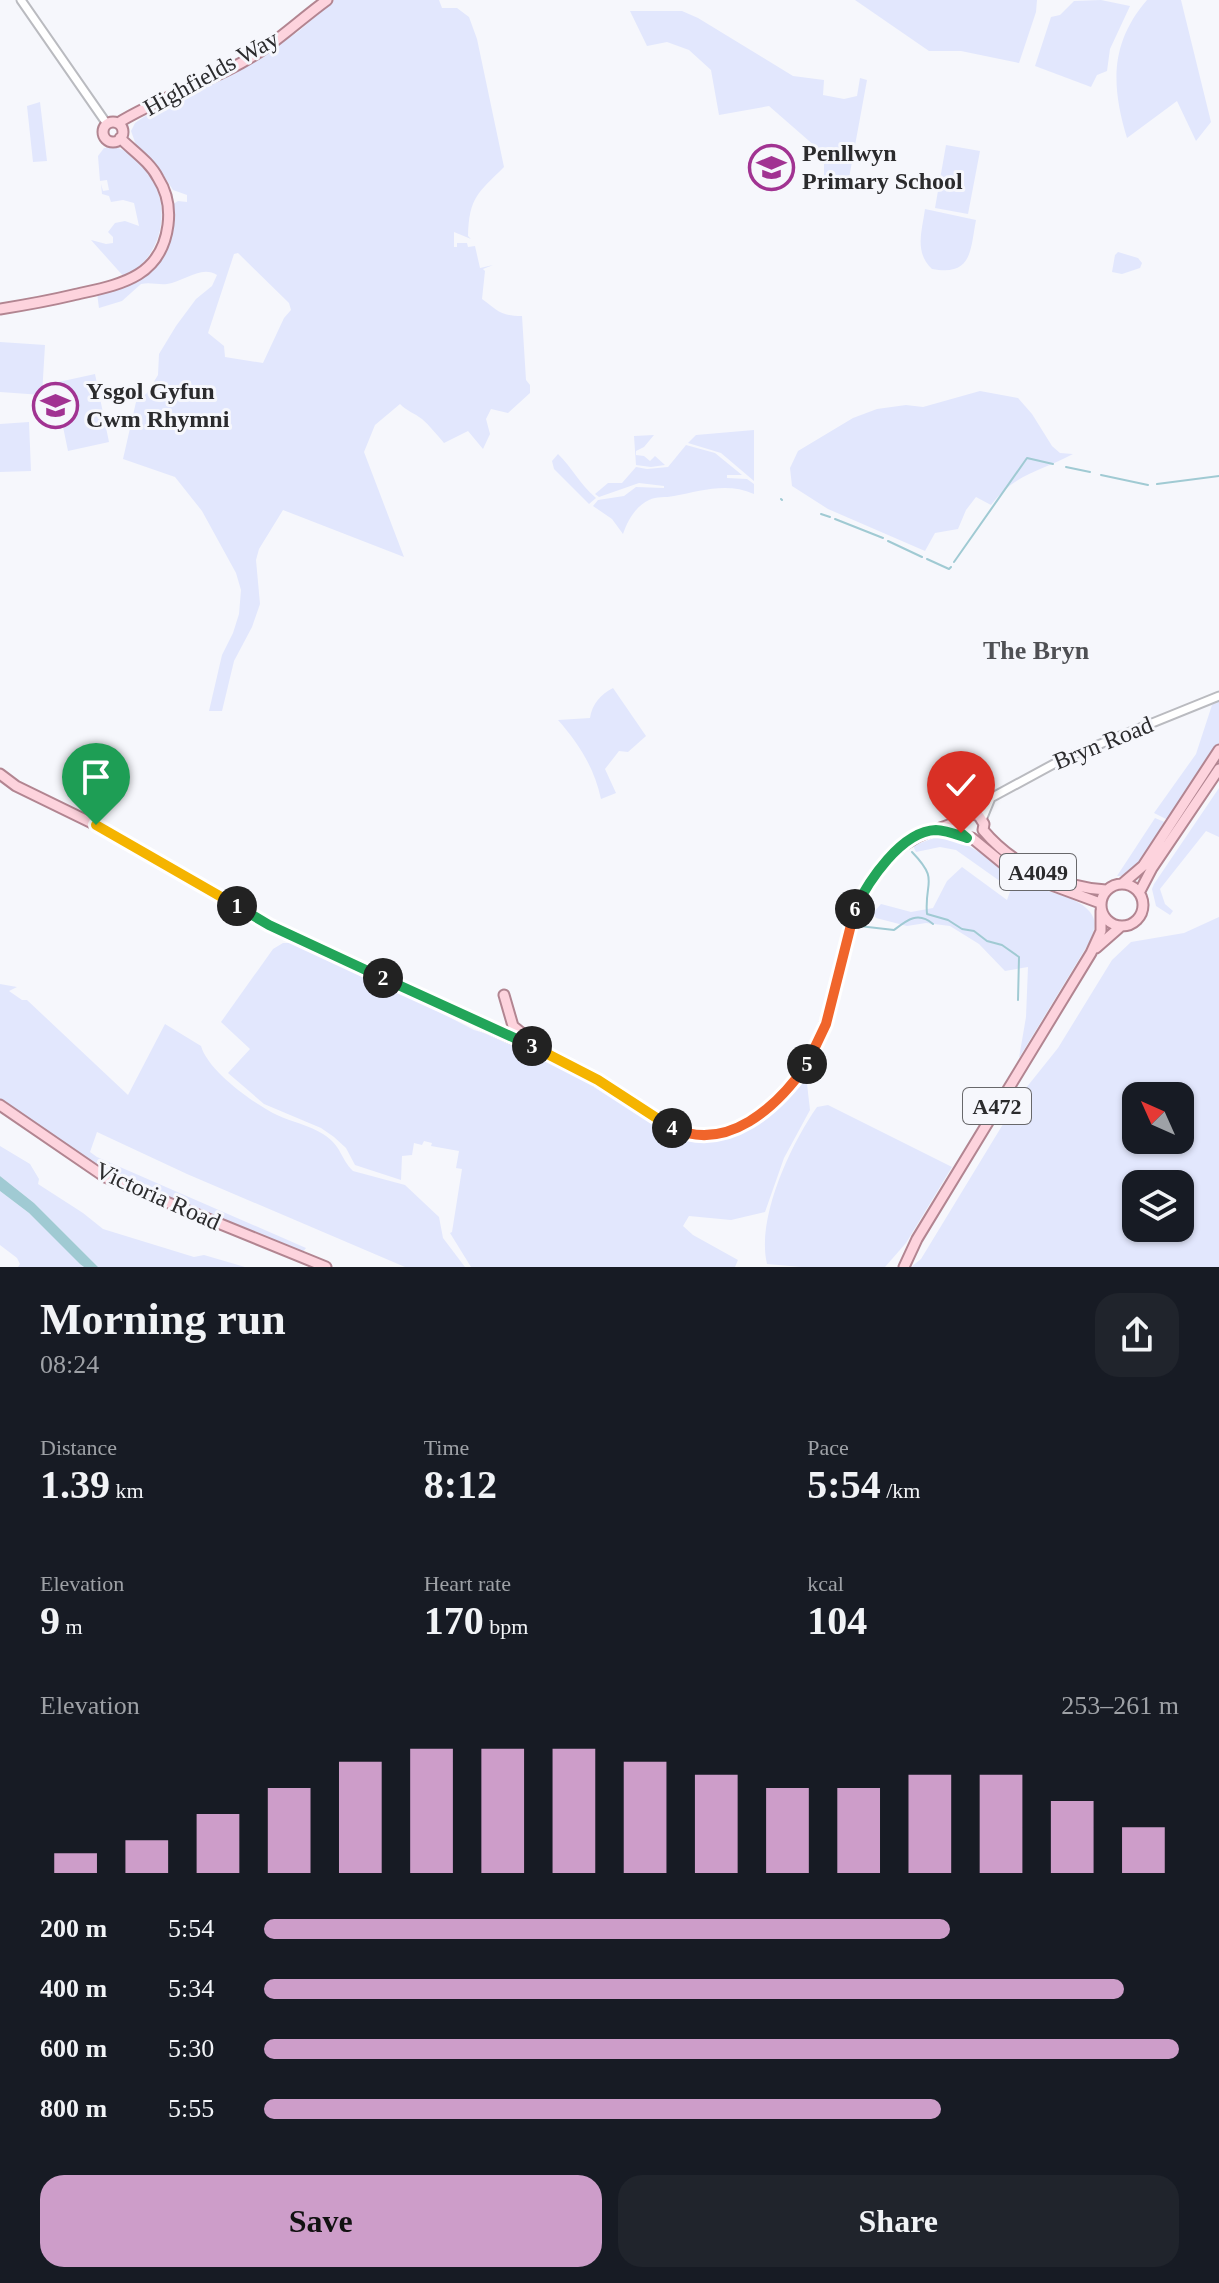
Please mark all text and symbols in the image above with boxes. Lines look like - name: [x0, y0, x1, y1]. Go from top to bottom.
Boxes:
- street label: Highfields Way: [139, 25, 283, 121]
- place label: Penllwyn Primary School: [802, 140, 963, 194]
- school or university icon: Penllwyn Primary School: [747, 143, 795, 191]
- place label: Ysgol Gyfun Cwm Rhymni: [86, 378, 230, 432]
- school or university icon: Ysgol Gyfun Cwm Rhymni: [31, 381, 79, 429]
- district label: The Bryn: [983, 636, 1090, 665]
- street label: Bryn Road: [1050, 711, 1156, 775]
- pin: [62, 743, 130, 825]
- pin: [927, 751, 995, 833]
- icon: arrive: [74, 755, 118, 799]
- icon: check: [939, 763, 983, 807]
- road number: A4049: [1000, 854, 1076, 890]
- pin: 1: [217, 886, 257, 926]
- pin: 6: [835, 889, 875, 929]
- text: 1: [232, 893, 243, 918]
- text: 6: [850, 896, 861, 921]
- pin: 2: [363, 958, 403, 998]
- text: 2: [378, 965, 389, 990]
- pin: 3: [512, 1026, 552, 1066]
- text: 3: [527, 1033, 538, 1058]
- pin: 5: [787, 1044, 827, 1084]
- text: 5: [802, 1051, 813, 1076]
- north arrow: [1122, 1082, 1194, 1154]
- map controls: [1122, 1082, 1194, 1242]
- road number: A472: [963, 1088, 1031, 1124]
- pin: 4: [652, 1108, 692, 1148]
- text: 4: [667, 1115, 678, 1140]
- street label: Victoria Road: [92, 1157, 224, 1235]
- button: layers: [1122, 1170, 1194, 1242]
- button: share: [1095, 1293, 1179, 1377]
- text: Morning run: [40, 1295, 286, 1344]
- text: 08:24: [40, 1350, 99, 1379]
- text: Distance: [40, 1435, 117, 1460]
- text: Time: [424, 1435, 469, 1460]
- text: Pace: [807, 1435, 849, 1460]
- text: 1.39: [40, 1462, 110, 1507]
- text: 8:12: [424, 1462, 497, 1507]
- text: 5:54: [807, 1462, 881, 1507]
- text: km: [110, 1478, 144, 1503]
- text: /km: [881, 1478, 920, 1503]
- text: Elevation: [40, 1571, 124, 1596]
- text: Heart rate: [424, 1571, 511, 1596]
- text: kcal: [807, 1571, 844, 1596]
- text: 9: [40, 1598, 60, 1643]
- text: 170: [424, 1598, 484, 1643]
- text: 104: [807, 1598, 867, 1643]
- text: m: [60, 1614, 83, 1639]
- text: bpm: [484, 1614, 528, 1639]
- text: Elevation: [40, 1691, 140, 1720]
- text: 253–261 m: [1061, 1691, 1179, 1720]
- text: 200 m: [40, 1914, 107, 1943]
- text: 5:54: [168, 1914, 214, 1943]
- text: 400 m: [40, 1974, 107, 2003]
- text: 5:34: [168, 1974, 214, 2003]
- text: 600 m: [40, 2034, 107, 2063]
- text: 5:30: [168, 2034, 214, 2063]
- text: 800 m: [40, 2094, 107, 2123]
- text: 5:55: [168, 2094, 214, 2123]
- button: Save: [40, 2175, 602, 2267]
- button: Share: [618, 2175, 1179, 2267]

